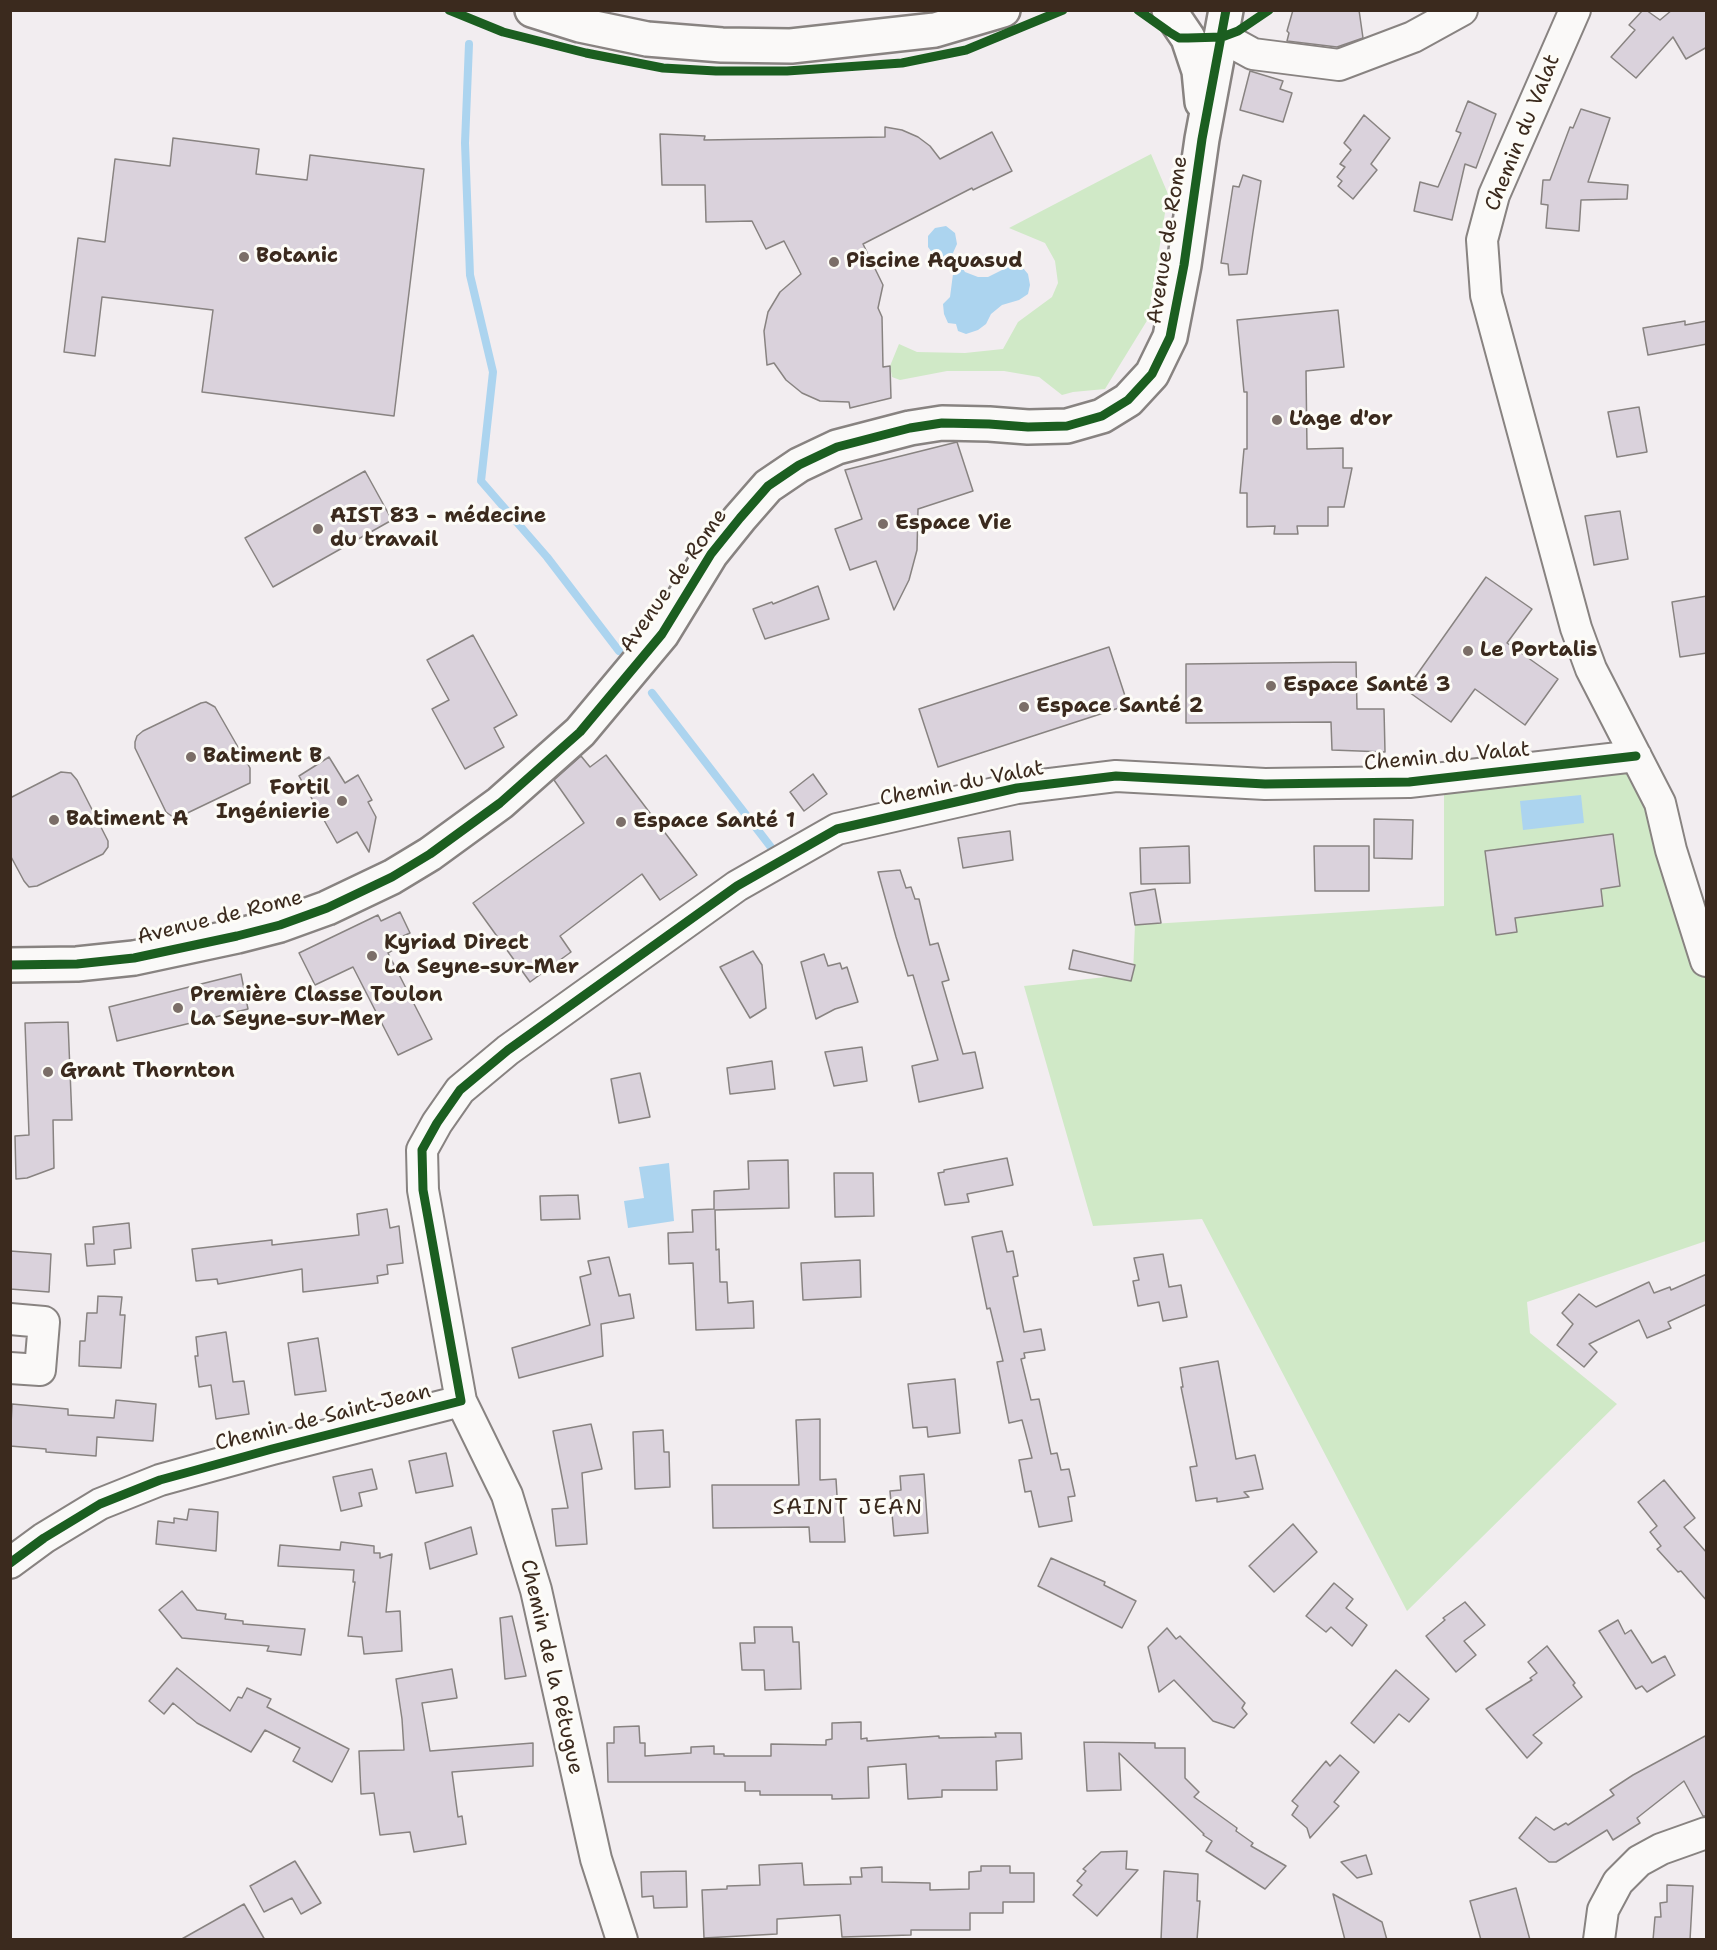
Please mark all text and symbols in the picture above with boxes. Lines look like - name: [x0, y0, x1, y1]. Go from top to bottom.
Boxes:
- street label: Chemin du Valat: [1480, 51, 1566, 215]
- street label: Avenue de Rome: [1142, 154, 1194, 326]
- place label: Botanic: [256, 244, 338, 270]
- place label: Piscine Aquasud: [846, 249, 1023, 275]
- marker: Botanic: [237, 250, 251, 264]
- marker: Piscine Aquasud: [827, 255, 841, 269]
- place label: L'age d'or: [1289, 407, 1393, 433]
- marker: L'age d'or: [1270, 413, 1284, 427]
- place label: AIST 83 - médecine du travail: [330, 504, 546, 554]
- street label: Avenue de Rome: [615, 504, 733, 658]
- place label: Espace Vie: [895, 511, 1012, 537]
- marker: Espace Vie: [876, 517, 890, 531]
- marker: AIST 83 - médecine du travail: [311, 522, 325, 536]
- place label: Le Portalis: [1480, 638, 1597, 664]
- marker: Le Portalis: [1461, 644, 1475, 658]
- place label: Espace Santé 3: [1283, 673, 1450, 699]
- marker: Espace Santé 3: [1264, 679, 1278, 693]
- place label: Espace Santé 2: [1036, 694, 1203, 720]
- marker: Espace Santé 2: [1017, 700, 1031, 714]
- street label: Chemin du Valat: [1363, 737, 1531, 777]
- place label: Batiment B: [203, 744, 322, 770]
- marker: Batiment B: [184, 750, 198, 764]
- street label: Chemin du Valat: [878, 756, 1046, 812]
- place label: Fortil Ingénierie: [216, 776, 330, 826]
- marker: Fortil Ingénierie: [335, 794, 349, 808]
- place label: Batiment A: [66, 807, 188, 833]
- place label: Espace Santé 1: [633, 809, 795, 835]
- marker: Batiment A: [47, 813, 61, 827]
- marker: Espace Santé 1: [614, 815, 628, 829]
- street label: Avenue de Rome: [135, 885, 305, 951]
- place label: Kyriad Direct La Seyne-sur-Mer: [384, 931, 579, 981]
- marker: Kyriad Direct La Seyne-sur-Mer: [365, 949, 379, 963]
- place label: Première Classe Toulon La Seyne-sur-Mer: [190, 983, 443, 1033]
- marker: Première Classe Toulon La Seyne-sur-Mer: [171, 1001, 185, 1015]
- place label: Grant Thornton: [60, 1059, 235, 1085]
- marker: Grant Thornton: [41, 1065, 55, 1079]
- street label: Chemin de Saint-Jean: [213, 1379, 433, 1457]
- district label: SAINT JEAN: [773, 1495, 923, 1521]
- street label: Chemin de la Pétugue: [514, 1557, 588, 1777]

